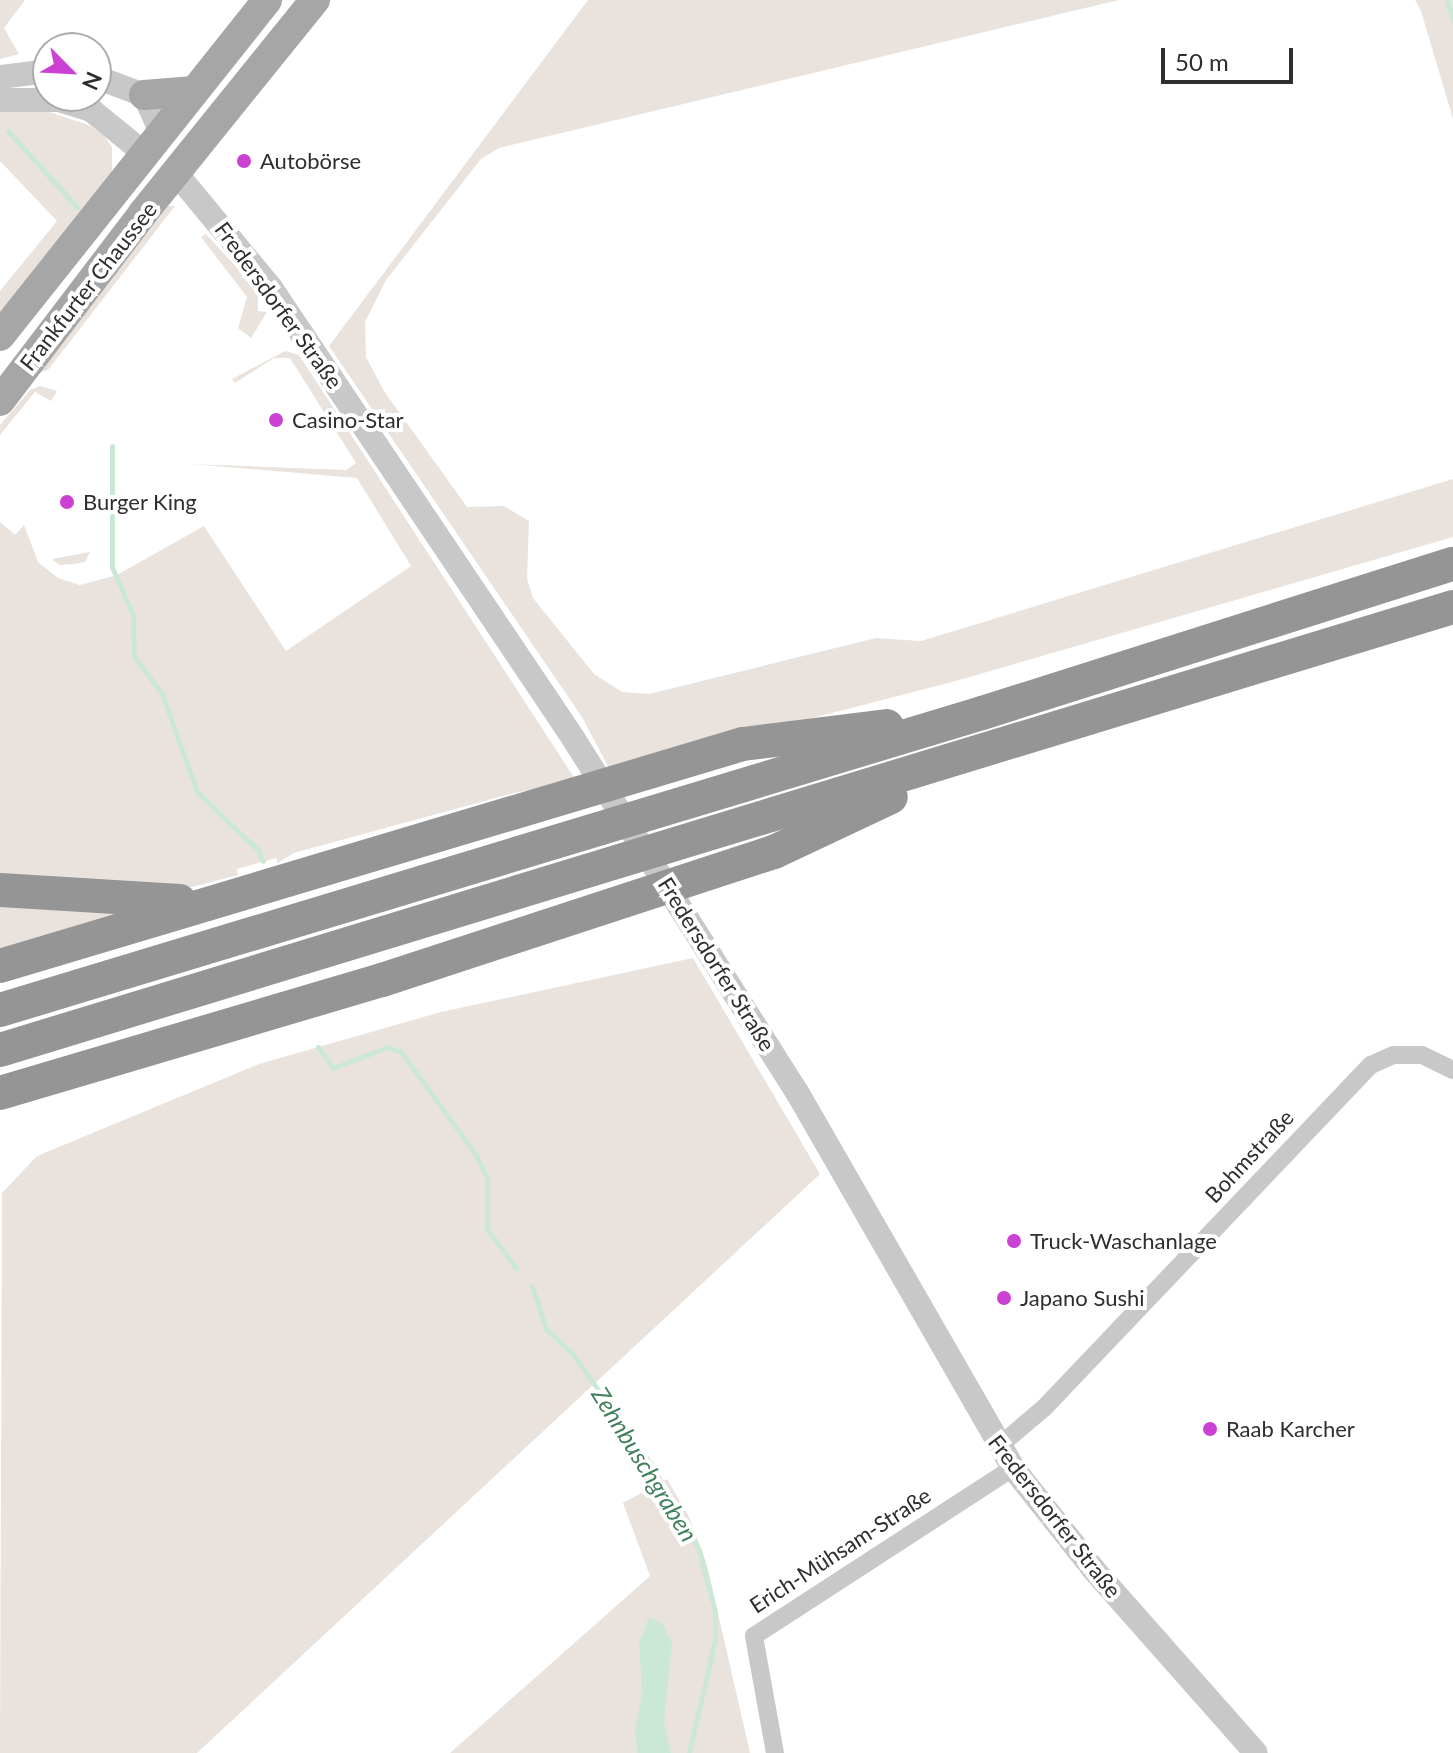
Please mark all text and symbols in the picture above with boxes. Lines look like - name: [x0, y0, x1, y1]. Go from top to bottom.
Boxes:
- north arrow: [32, 32, 112, 112]
- scale bar: [1165, 32, 1297, 82]
- text: 50 m: [1175, 47, 1229, 76]
- text: N: [77, 68, 108, 94]
- place label: Autobörse: [260, 148, 361, 174]
- marker: Autobörse: [235, 152, 253, 170]
- street label: Frankfurter Chaussee: [14, 196, 162, 376]
- street label: Fredersdorfer Straße: [210, 216, 348, 394]
- place label: Casino-Star: [292, 407, 404, 433]
- marker: Casino-Star: [267, 411, 285, 429]
- place label: Burger King: [83, 489, 197, 515]
- marker: Burger King: [58, 493, 76, 511]
- street label: Fredersdorfer Straße: [653, 872, 781, 1056]
- street label: Bohmstraße: [1199, 1104, 1299, 1208]
- place label: Truck-Waschanlage: [1030, 1228, 1217, 1254]
- marker: Truck-Waschanlage: [1005, 1232, 1023, 1250]
- place label: Japano Sushi: [1020, 1285, 1144, 1311]
- marker: Japano Sushi: [995, 1289, 1013, 1307]
- water label: Zehnbuschgraben: [586, 1381, 704, 1547]
- place label: Raab Karcher: [1226, 1416, 1355, 1442]
- marker: Raab Karcher: [1201, 1420, 1219, 1438]
- street label: Fredersdorfer Straße: [983, 1429, 1127, 1603]
- street label: Erich-Mühsam-Straße: [744, 1482, 936, 1618]

